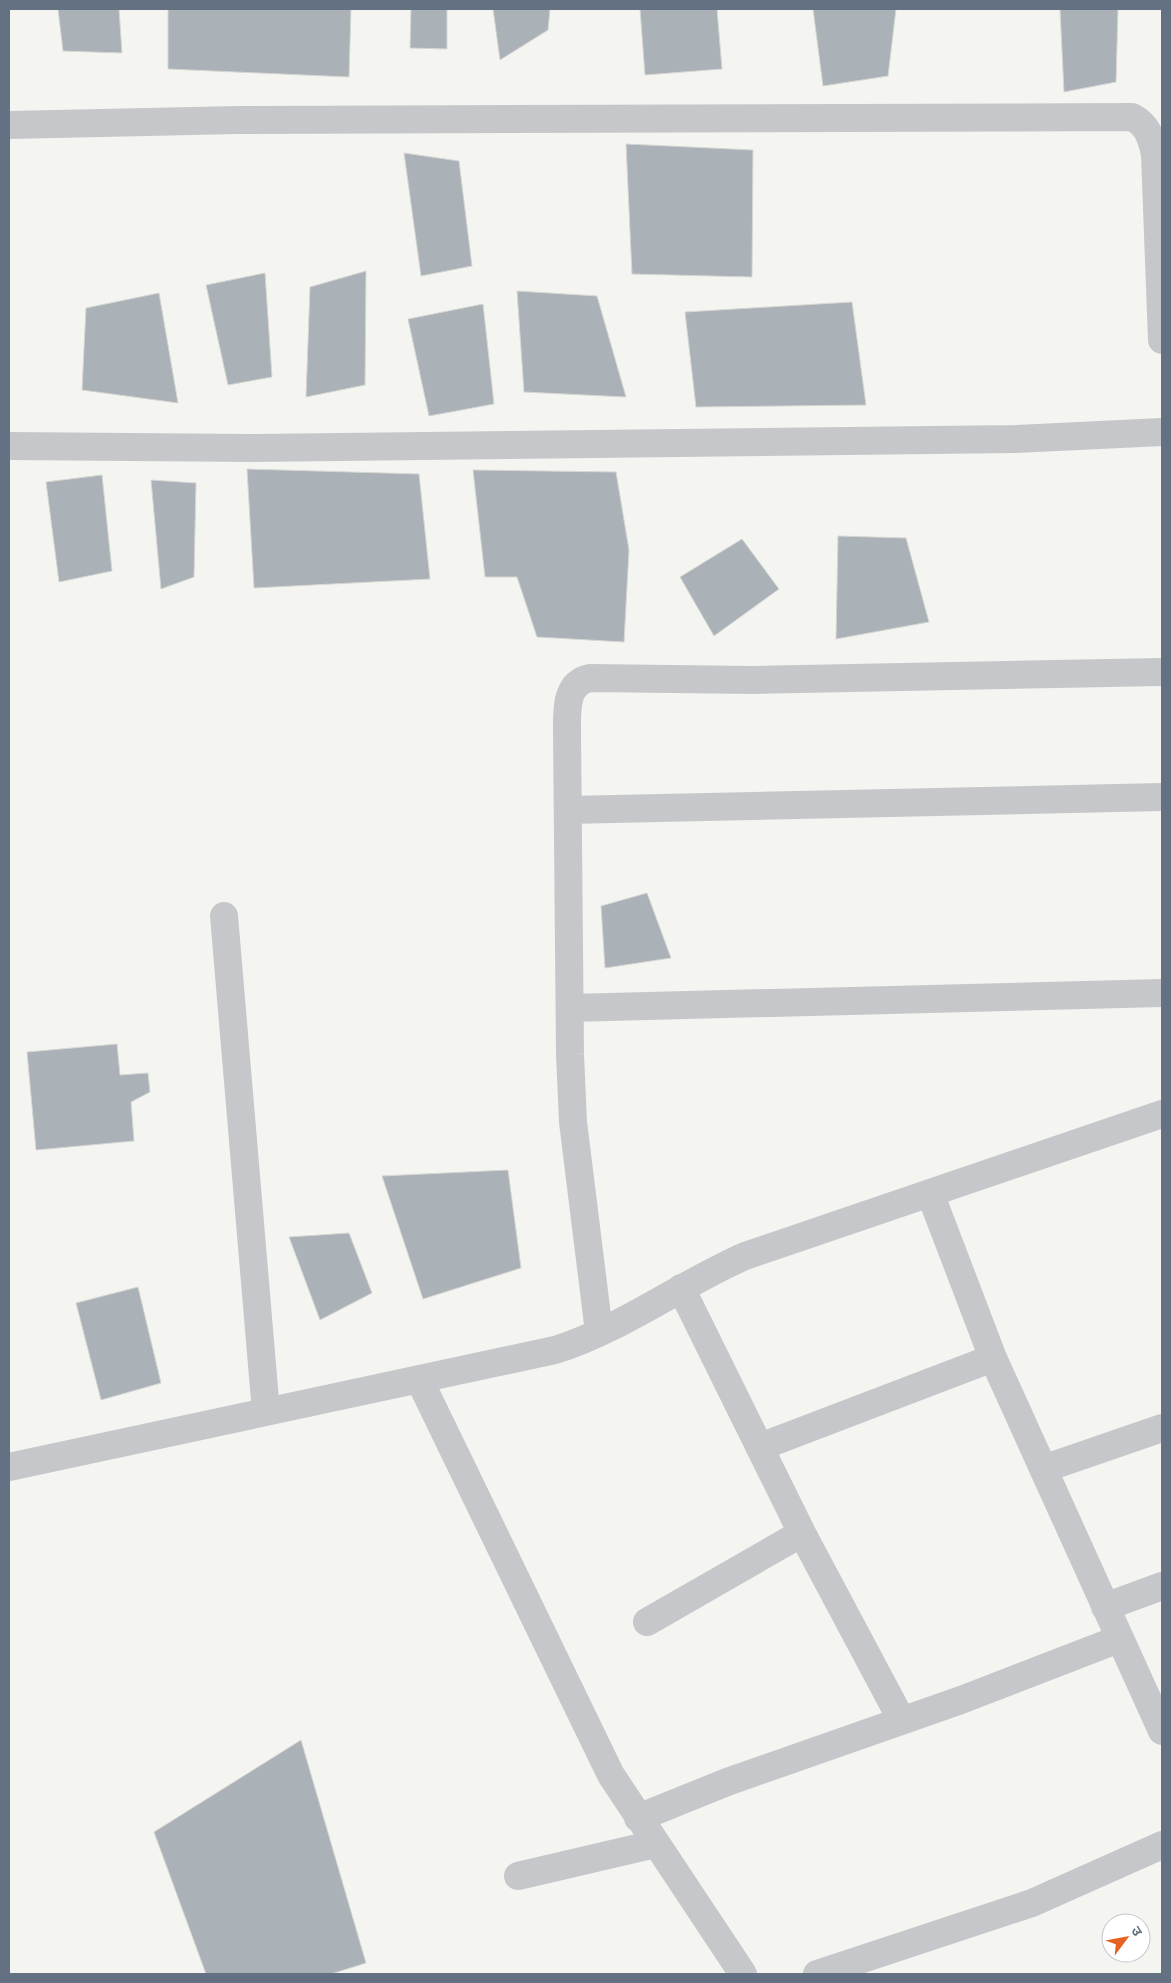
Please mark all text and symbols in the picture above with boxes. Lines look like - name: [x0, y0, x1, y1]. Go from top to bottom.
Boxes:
- north arrow: [1101, 1913, 1151, 1963]
- text: उ: [1128, 1923, 1146, 1940]

